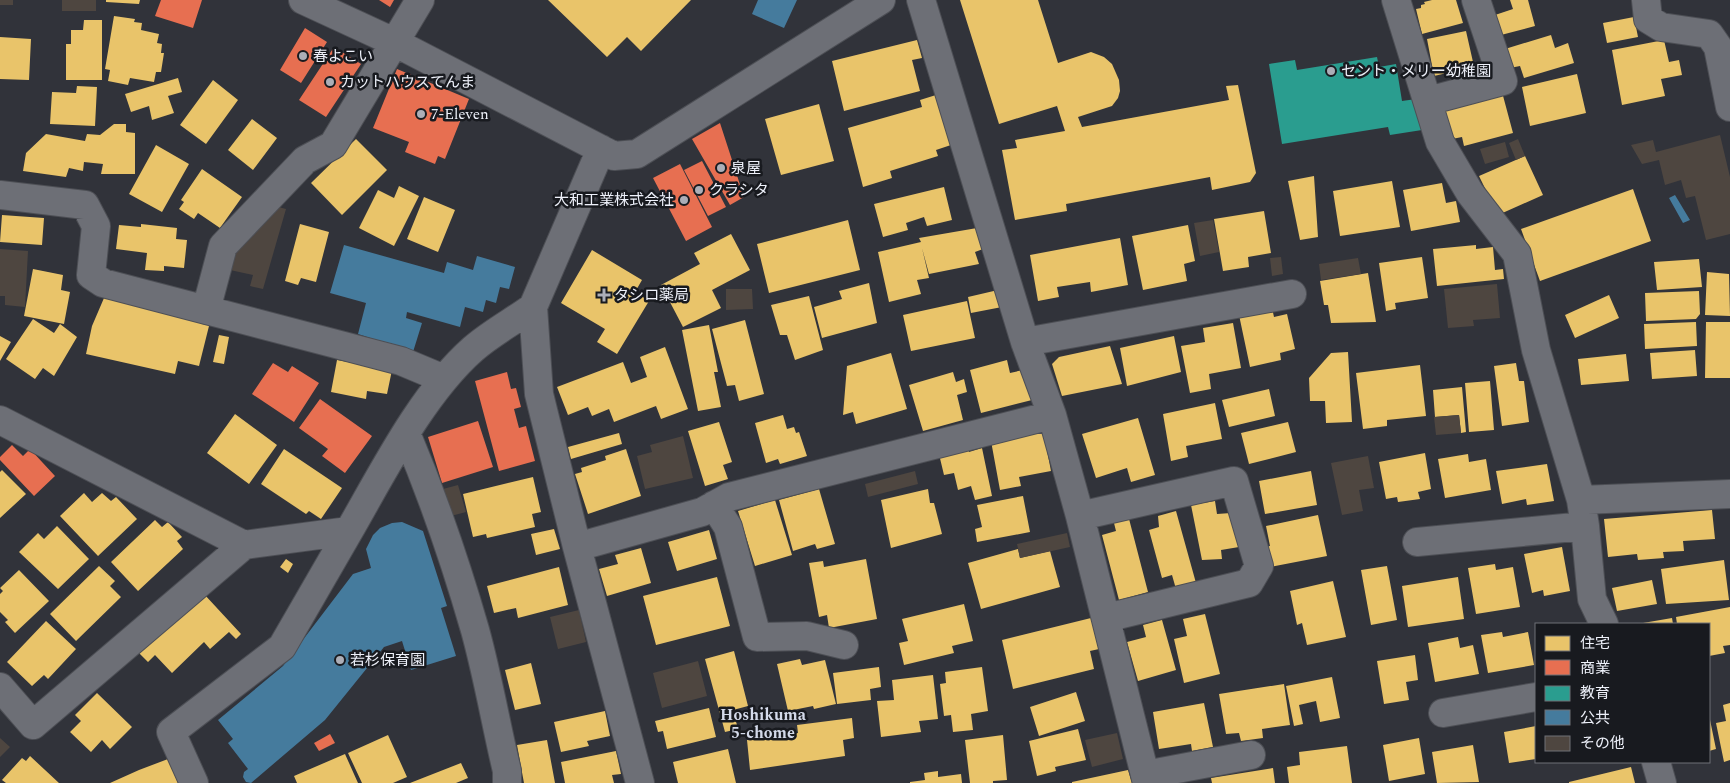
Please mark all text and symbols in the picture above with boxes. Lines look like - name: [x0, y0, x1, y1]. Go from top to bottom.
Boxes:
- place label: 春よこい: [313, 45, 373, 68]
- marker: 春よこい: [297, 50, 309, 62]
- place label: セント・メリー幼稚園: [1341, 60, 1491, 83]
- marker: セント・メリー幼稚園: [1325, 65, 1337, 77]
- place label: カットハウスてんま: [340, 71, 475, 94]
- marker: カットハウスてんま: [324, 76, 336, 88]
- place label: 7-Eleven: [431, 103, 489, 126]
- marker: 7-Eleven: [415, 108, 427, 120]
- place label: 泉屋: [731, 157, 761, 180]
- marker: 泉屋: [715, 162, 727, 174]
- place label: クラシタ: [709, 179, 769, 202]
- marker: クラシタ: [693, 184, 705, 196]
- place label: 大和工業株式会社: [554, 189, 674, 212]
- marker: 大和工業株式会社: [678, 194, 690, 206]
- place label: タシロ薬局: [614, 284, 689, 307]
- marker: タシロ薬局: [598, 289, 610, 301]
- legend: [1535, 623, 1710, 763]
- text: 住宅: [1580, 632, 1610, 655]
- place label: 若杉保育園: [350, 649, 425, 672]
- marker: 若杉保育園: [334, 654, 346, 666]
- text: 商業: [1580, 657, 1610, 680]
- text: 教育: [1580, 682, 1610, 705]
- district label: Hoshikuma 5-chome: [720, 703, 807, 745]
- text: 公共: [1580, 707, 1610, 730]
- text: その他: [1580, 732, 1625, 755]

